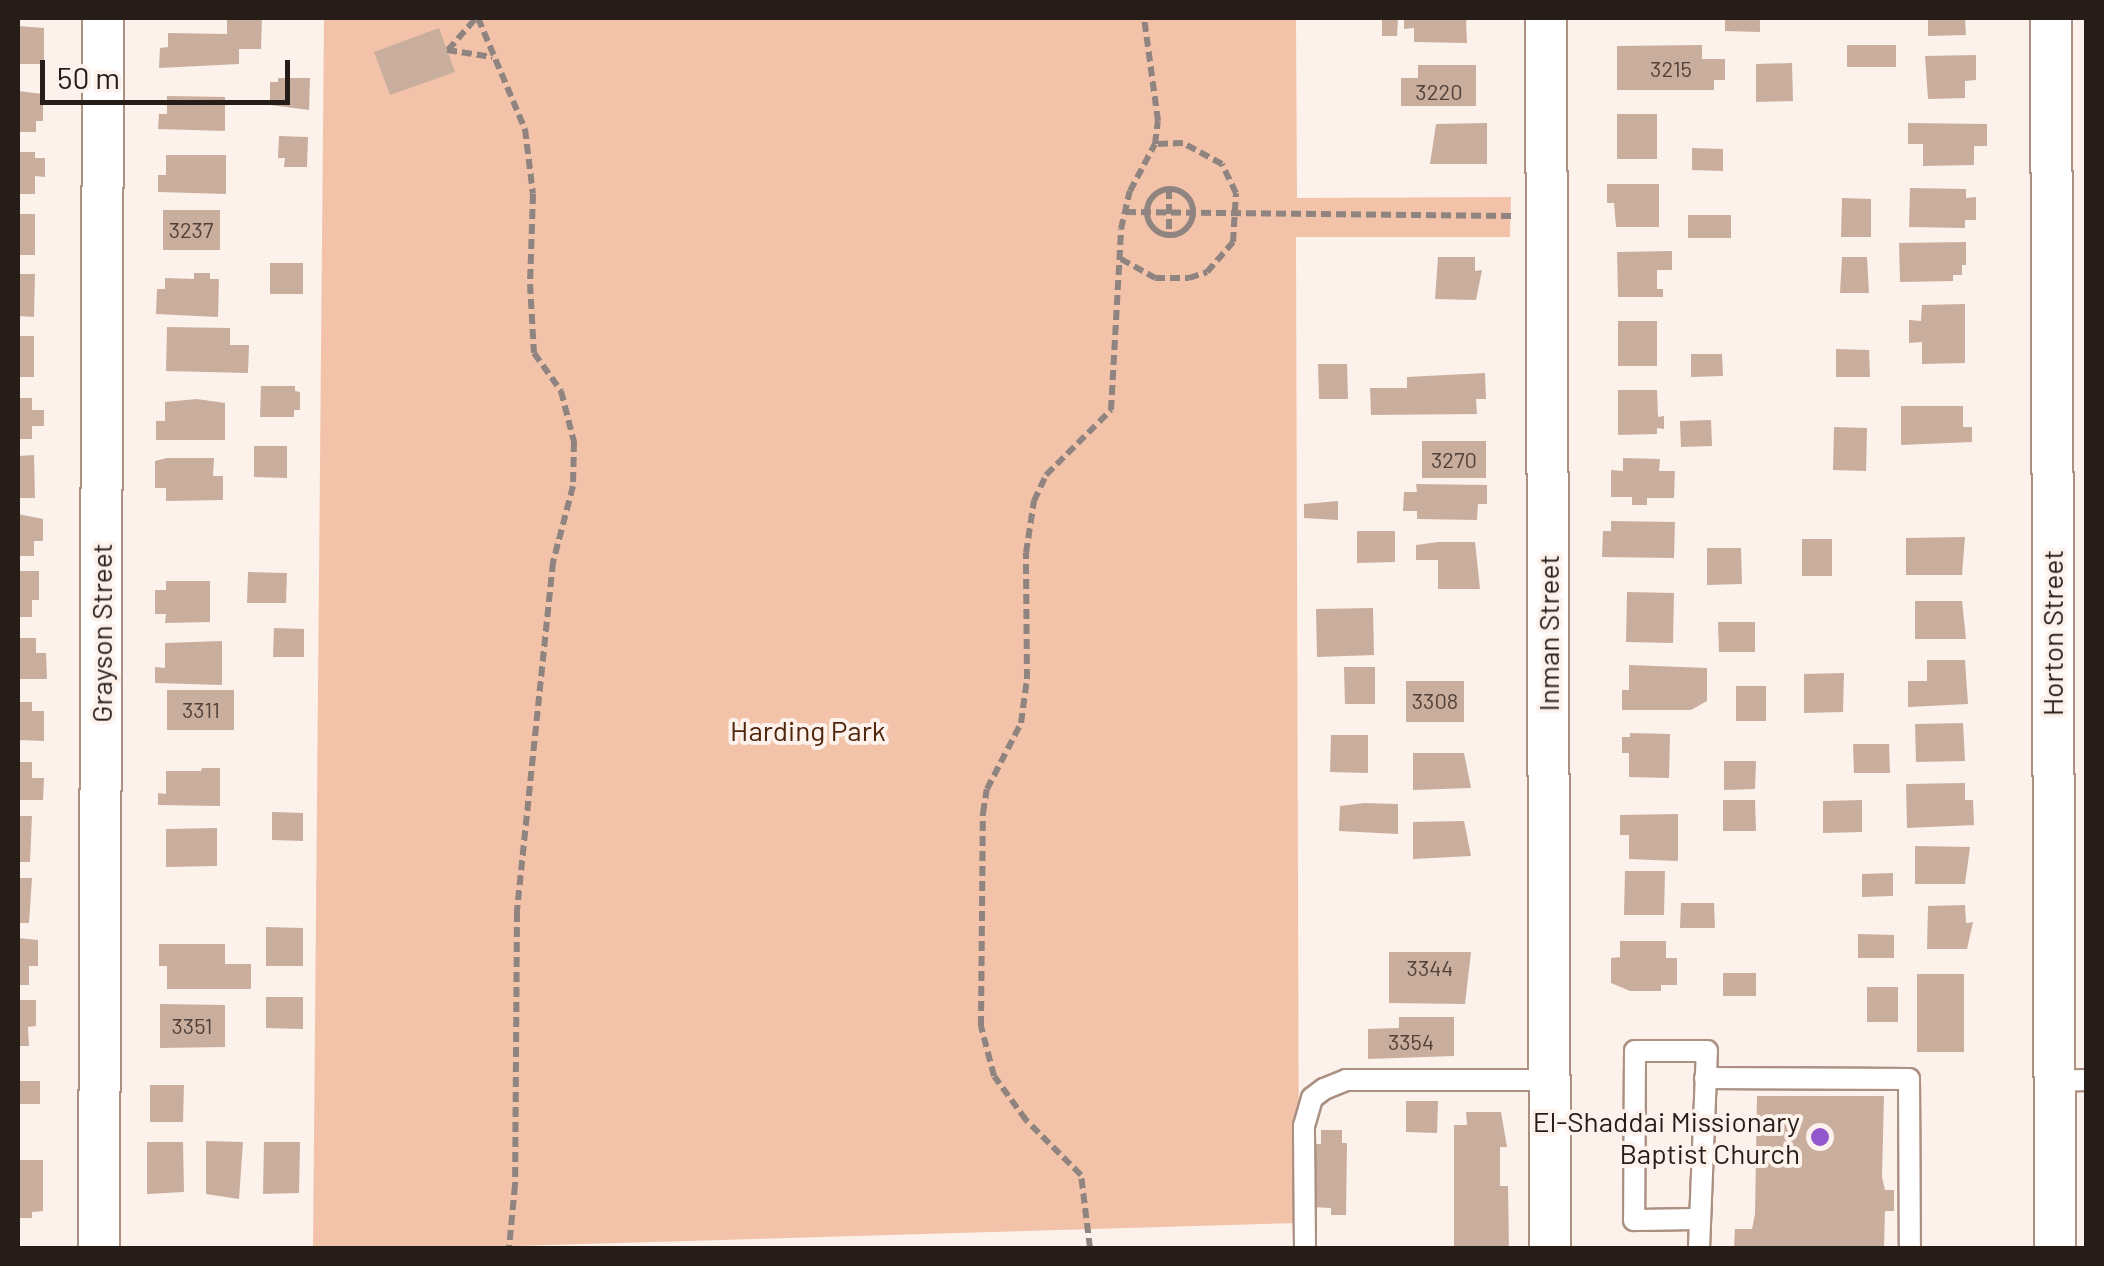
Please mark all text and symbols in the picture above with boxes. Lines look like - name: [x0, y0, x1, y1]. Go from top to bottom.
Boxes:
- scale bar: [45, 40, 295, 102]
- house number: 3215: [1650, 56, 1692, 82]
- text: 50 m: [57, 59, 120, 95]
- house number: 3220: [1415, 79, 1463, 105]
- house number: 3237: [169, 217, 213, 243]
- house number: 3270: [1431, 447, 1477, 473]
- street label: Grayson Street: [84, 543, 118, 723]
- street label: Horton Street: [2035, 550, 2069, 716]
- street label: Inman Street: [1531, 555, 1565, 711]
- house number: 3308: [1412, 688, 1458, 714]
- house number: 3311: [182, 697, 220, 723]
- park label: Harding Park: [730, 713, 886, 747]
- house number: 3344: [1407, 955, 1453, 981]
- house number: 3351: [171, 1013, 213, 1039]
- house number: 3354: [1388, 1029, 1434, 1055]
- place label: El-Shaddai Missionary Baptist Church: [1533, 1104, 1800, 1170]
- marker: El-Shaddai Missionary Baptist Church: [1809, 1126, 1831, 1148]

